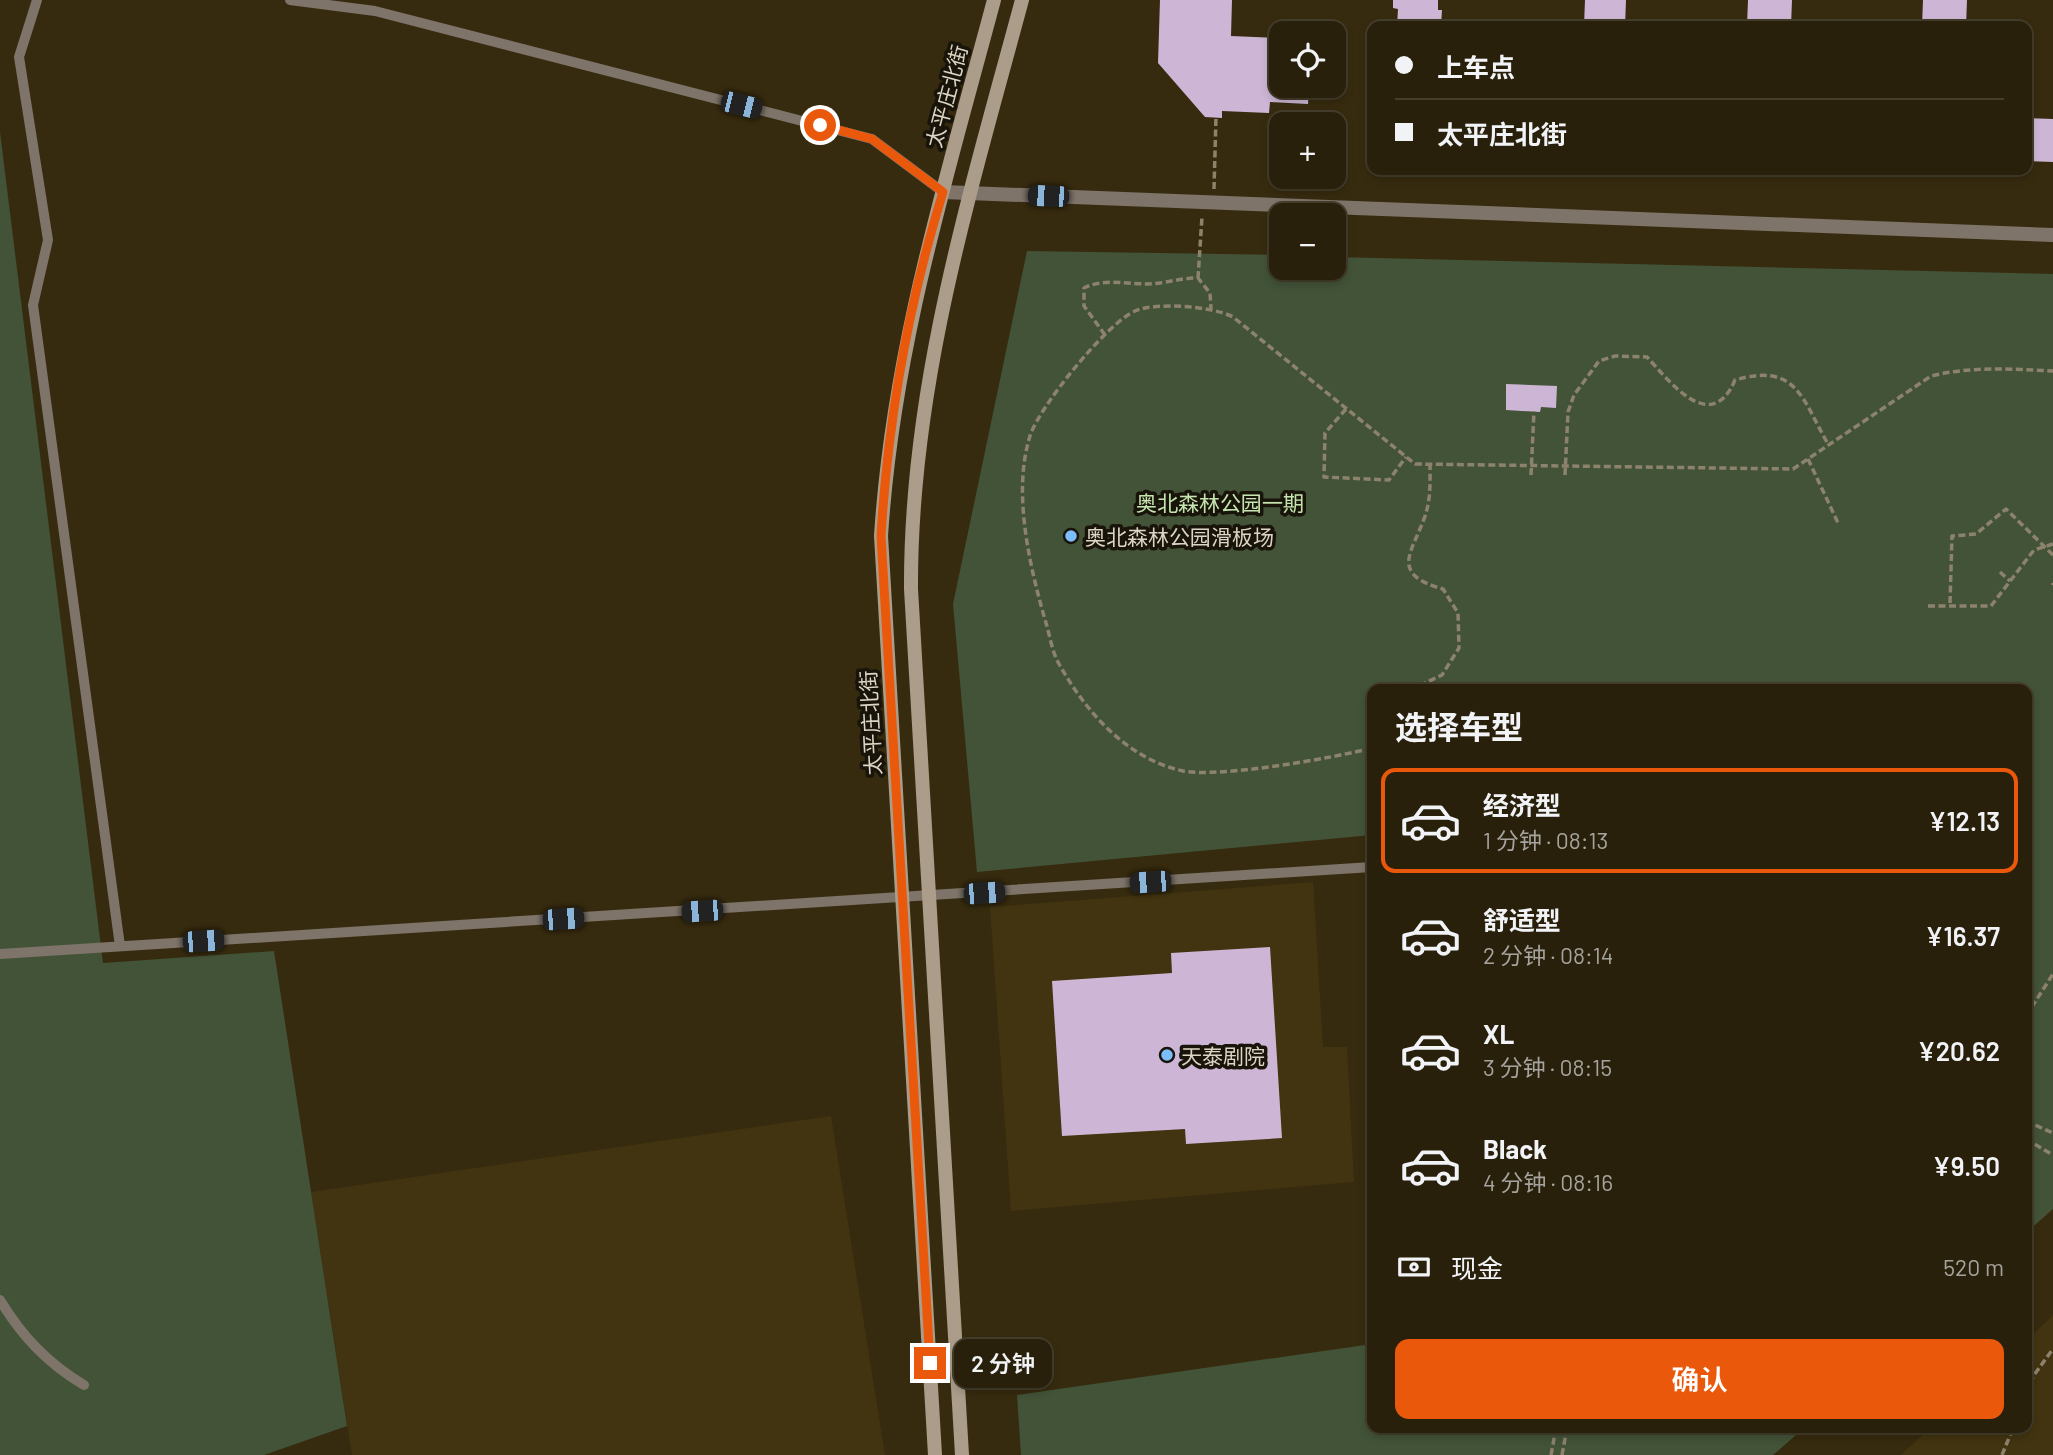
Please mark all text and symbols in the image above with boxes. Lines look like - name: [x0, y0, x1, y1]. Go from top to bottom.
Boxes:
- map controls: [1269, 21, 1346, 280]
- button: locate: [1269, 21, 1346, 98]
- street label: 太平庄北街: [920, 42, 972, 150]
- text: 上车点: [1437, 51, 1515, 82]
- car: [719, 90, 764, 120]
- route start: [804, 109, 836, 141]
- button: +: [1269, 112, 1346, 189]
- text: 太平庄北街: [1437, 118, 1567, 149]
- car: [1027, 185, 1070, 207]
- button: −: [1269, 203, 1346, 280]
- park label: 奥北森林公园一期: [1136, 490, 1304, 515]
- place label: 奥北森林公园滑板场: [1085, 524, 1274, 549]
- marker: 奥北森林公园滑板场: [1063, 528, 1079, 544]
- street label: 太平庄北街: [855, 670, 885, 776]
- text: 选择车型: [1395, 707, 1523, 745]
- icon: car: [1399, 789, 1462, 852]
- text: 经济型: [1483, 789, 1561, 820]
- text: ¥12.13: [1929, 805, 2000, 836]
- text: 1 分钟 · 08:13: [1483, 826, 1608, 854]
- car: [1129, 870, 1172, 894]
- car: [963, 881, 1006, 905]
- car: [681, 899, 724, 923]
- icon: car: [1399, 904, 1462, 967]
- text: 舒适型: [1483, 904, 1561, 935]
- car: [542, 907, 585, 931]
- text: ¥16.37: [1926, 920, 2000, 951]
- car: [182, 929, 225, 953]
- text: 2 分钟 · 08:14: [1483, 941, 1613, 969]
- text: XL: [1483, 1018, 1514, 1049]
- icon: car: [1399, 1019, 1462, 1082]
- text: ¥20.62: [1918, 1035, 2000, 1066]
- place label: 天泰剧院: [1181, 1043, 1265, 1068]
- marker: 天泰剧院: [1159, 1047, 1175, 1063]
- text: 3 分钟 · 08:15: [1483, 1053, 1612, 1081]
- text: Black: [1483, 1133, 1547, 1164]
- icon: car: [1399, 1134, 1462, 1197]
- text: ¥9.50: [1933, 1150, 2000, 1181]
- text: 4 分钟 · 08:16: [1483, 1168, 1613, 1196]
- icon: cash: [1395, 1248, 1433, 1286]
- text: 现金: [1451, 1252, 1503, 1283]
- text: 520 m: [1943, 1253, 2004, 1281]
- callout: 2 分钟: [954, 1338, 1052, 1388]
- button: 确认: [1395, 1339, 2004, 1419]
- route end: [914, 1347, 946, 1379]
- text: 2 分钟: [971, 1349, 1035, 1377]

